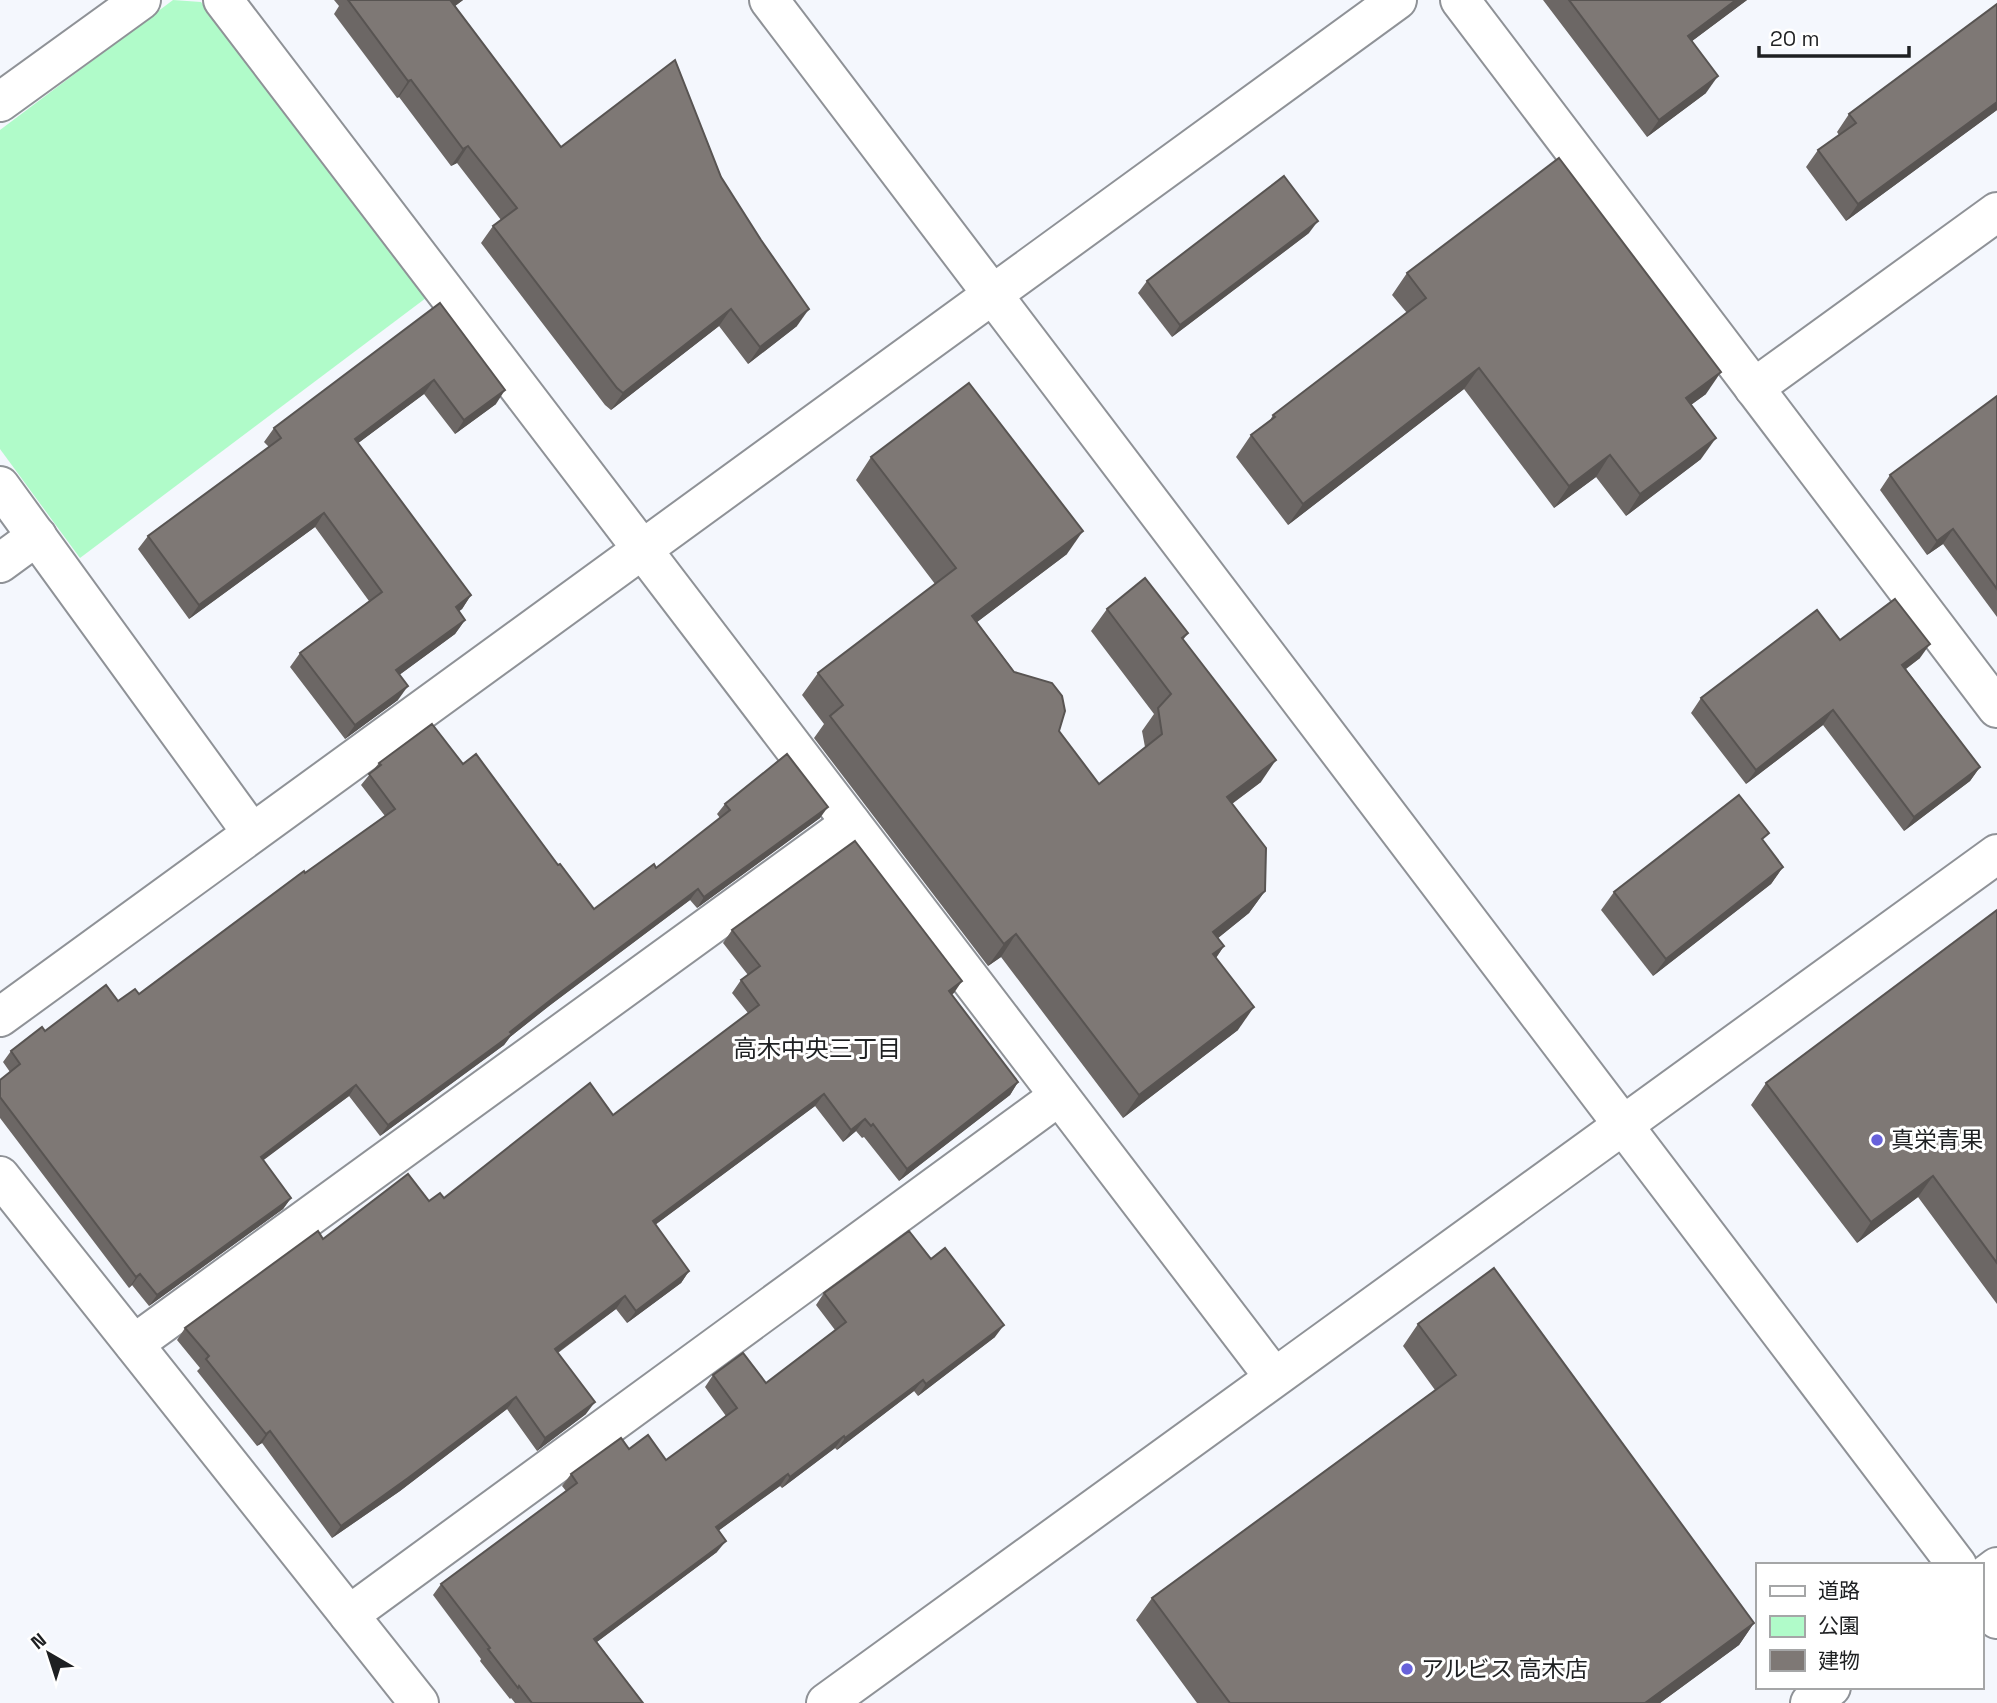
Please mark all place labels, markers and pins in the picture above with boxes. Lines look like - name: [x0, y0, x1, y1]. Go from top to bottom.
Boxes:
- place label: 真栄青果: [1891, 1125, 1983, 1155]
- marker: 真栄青果: [1869, 1132, 1885, 1148]
- place label: アルビス 高木店: [1421, 1654, 1588, 1684]
- marker: アルビス 高木店: [1399, 1661, 1415, 1677]

